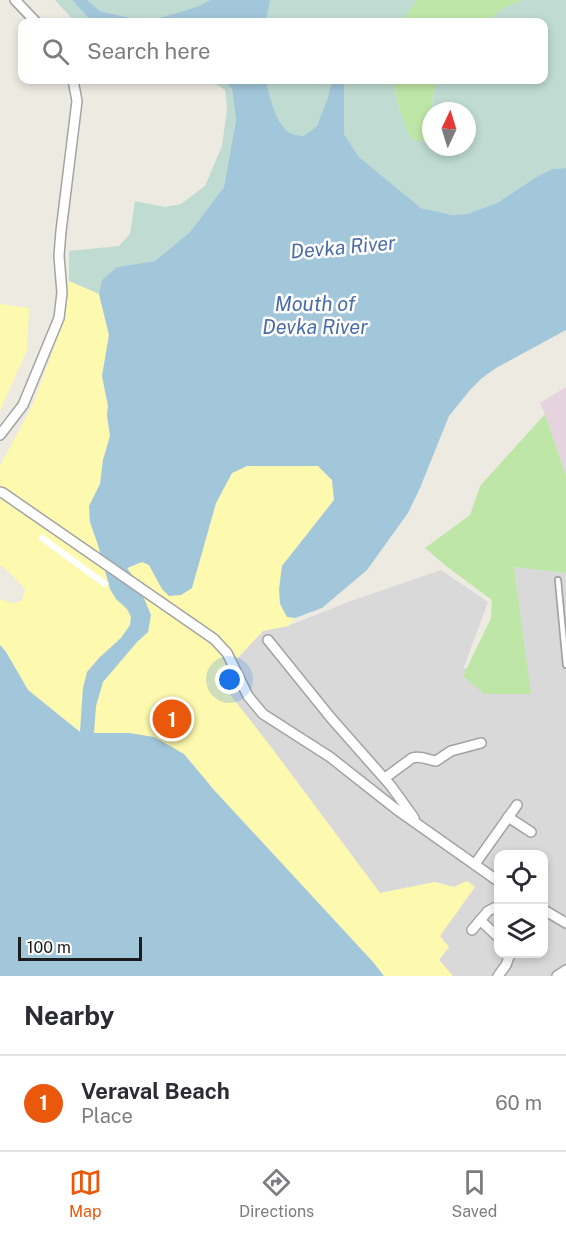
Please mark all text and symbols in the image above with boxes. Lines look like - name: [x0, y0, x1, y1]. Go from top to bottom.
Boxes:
- search box: [18, 18, 548, 84]
- icon: search: [39, 35, 72, 68]
- text: Search here: [87, 38, 211, 64]
- north arrow: [422, 102, 476, 156]
- water label: Devka River: [289, 230, 397, 264]
- water label: Mouth of Devka River: [262, 292, 368, 339]
- your location: [215, 665, 244, 694]
- pin: 1: [152, 696, 192, 742]
- map controls: [494, 850, 548, 958]
- button: locate: [494, 850, 548, 904]
- button: layers: [494, 904, 548, 958]
- scale bar: [18, 934, 142, 962]
- text: 100 m: [27, 938, 71, 957]
- text: Nearby: [24, 1000, 114, 1031]
- text: Veraval Beach: [81, 1078, 230, 1104]
- text: 1: [39, 1091, 48, 1115]
- text: 60 m: [495, 1091, 542, 1115]
- text: Place: [81, 1104, 133, 1128]
- tab: Map: [69, 1166, 102, 1221]
- tab: Directions: [239, 1166, 314, 1221]
- tab: Saved: [452, 1166, 497, 1221]

